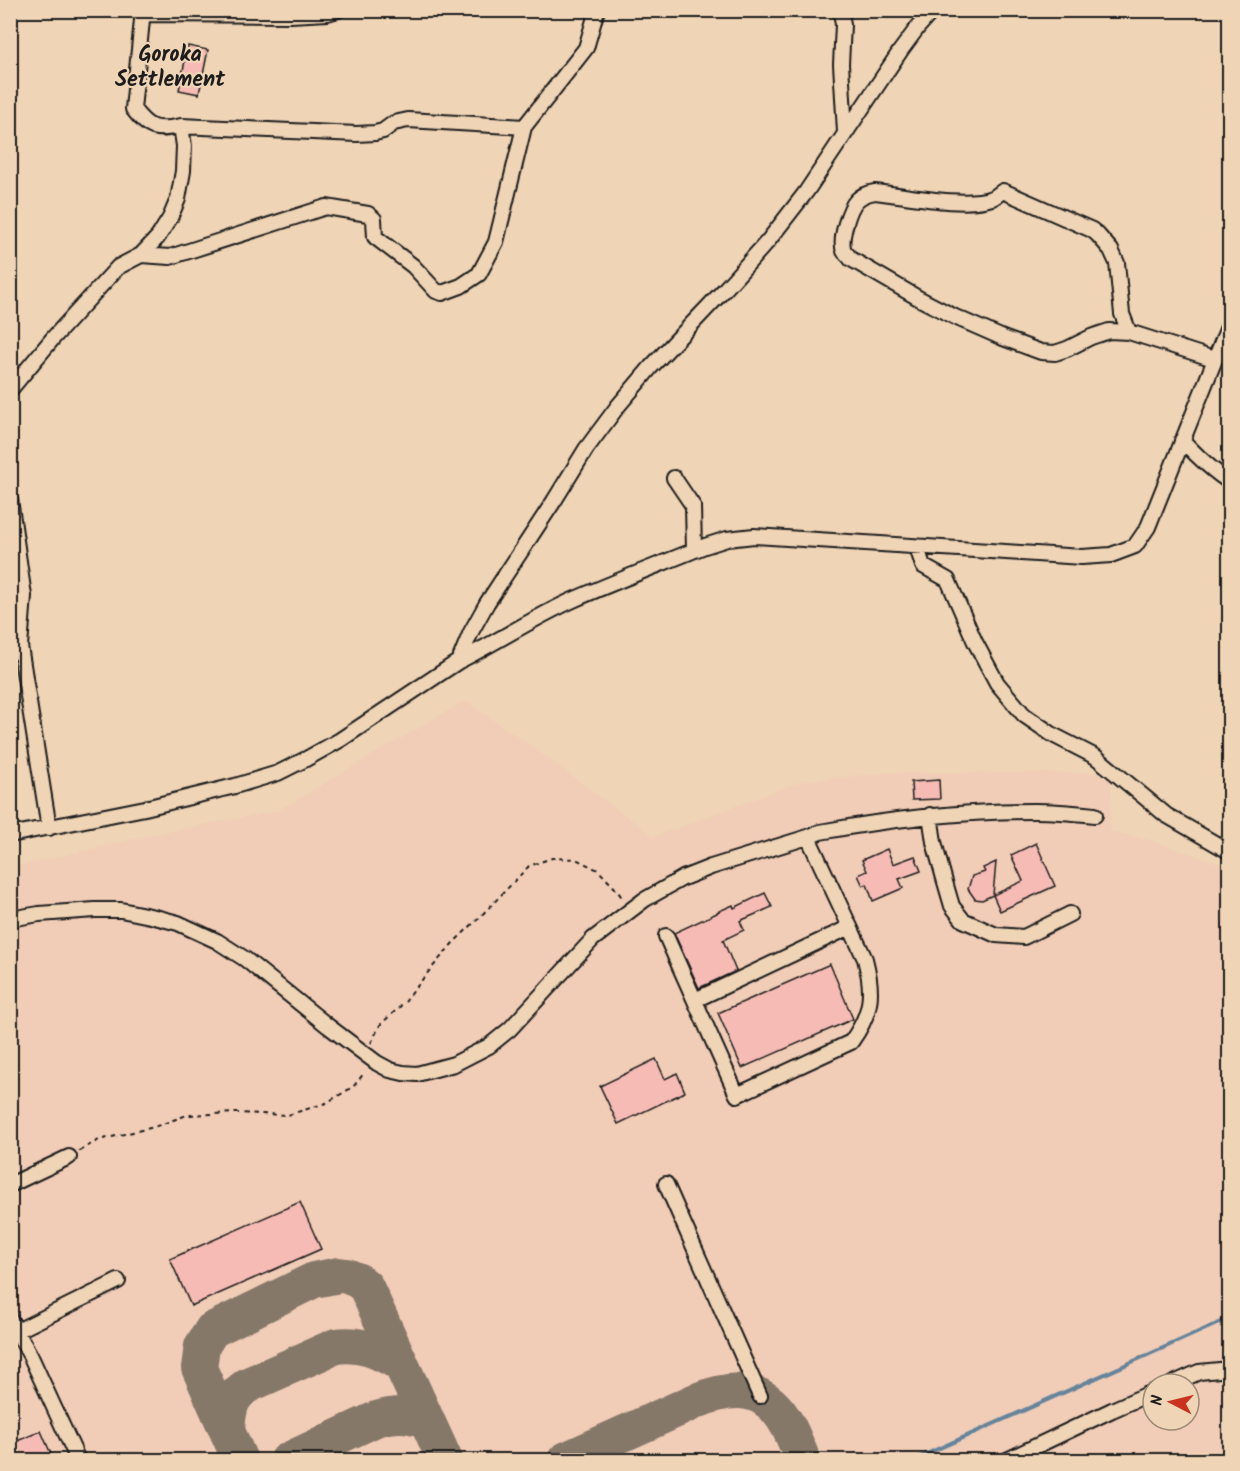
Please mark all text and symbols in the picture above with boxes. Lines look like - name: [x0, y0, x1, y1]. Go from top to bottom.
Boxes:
- district label: Goroka Settlement: [115, 38, 226, 98]
- north arrow: [1141, 1372, 1201, 1432]
- text: N: [1145, 1394, 1171, 1407]

